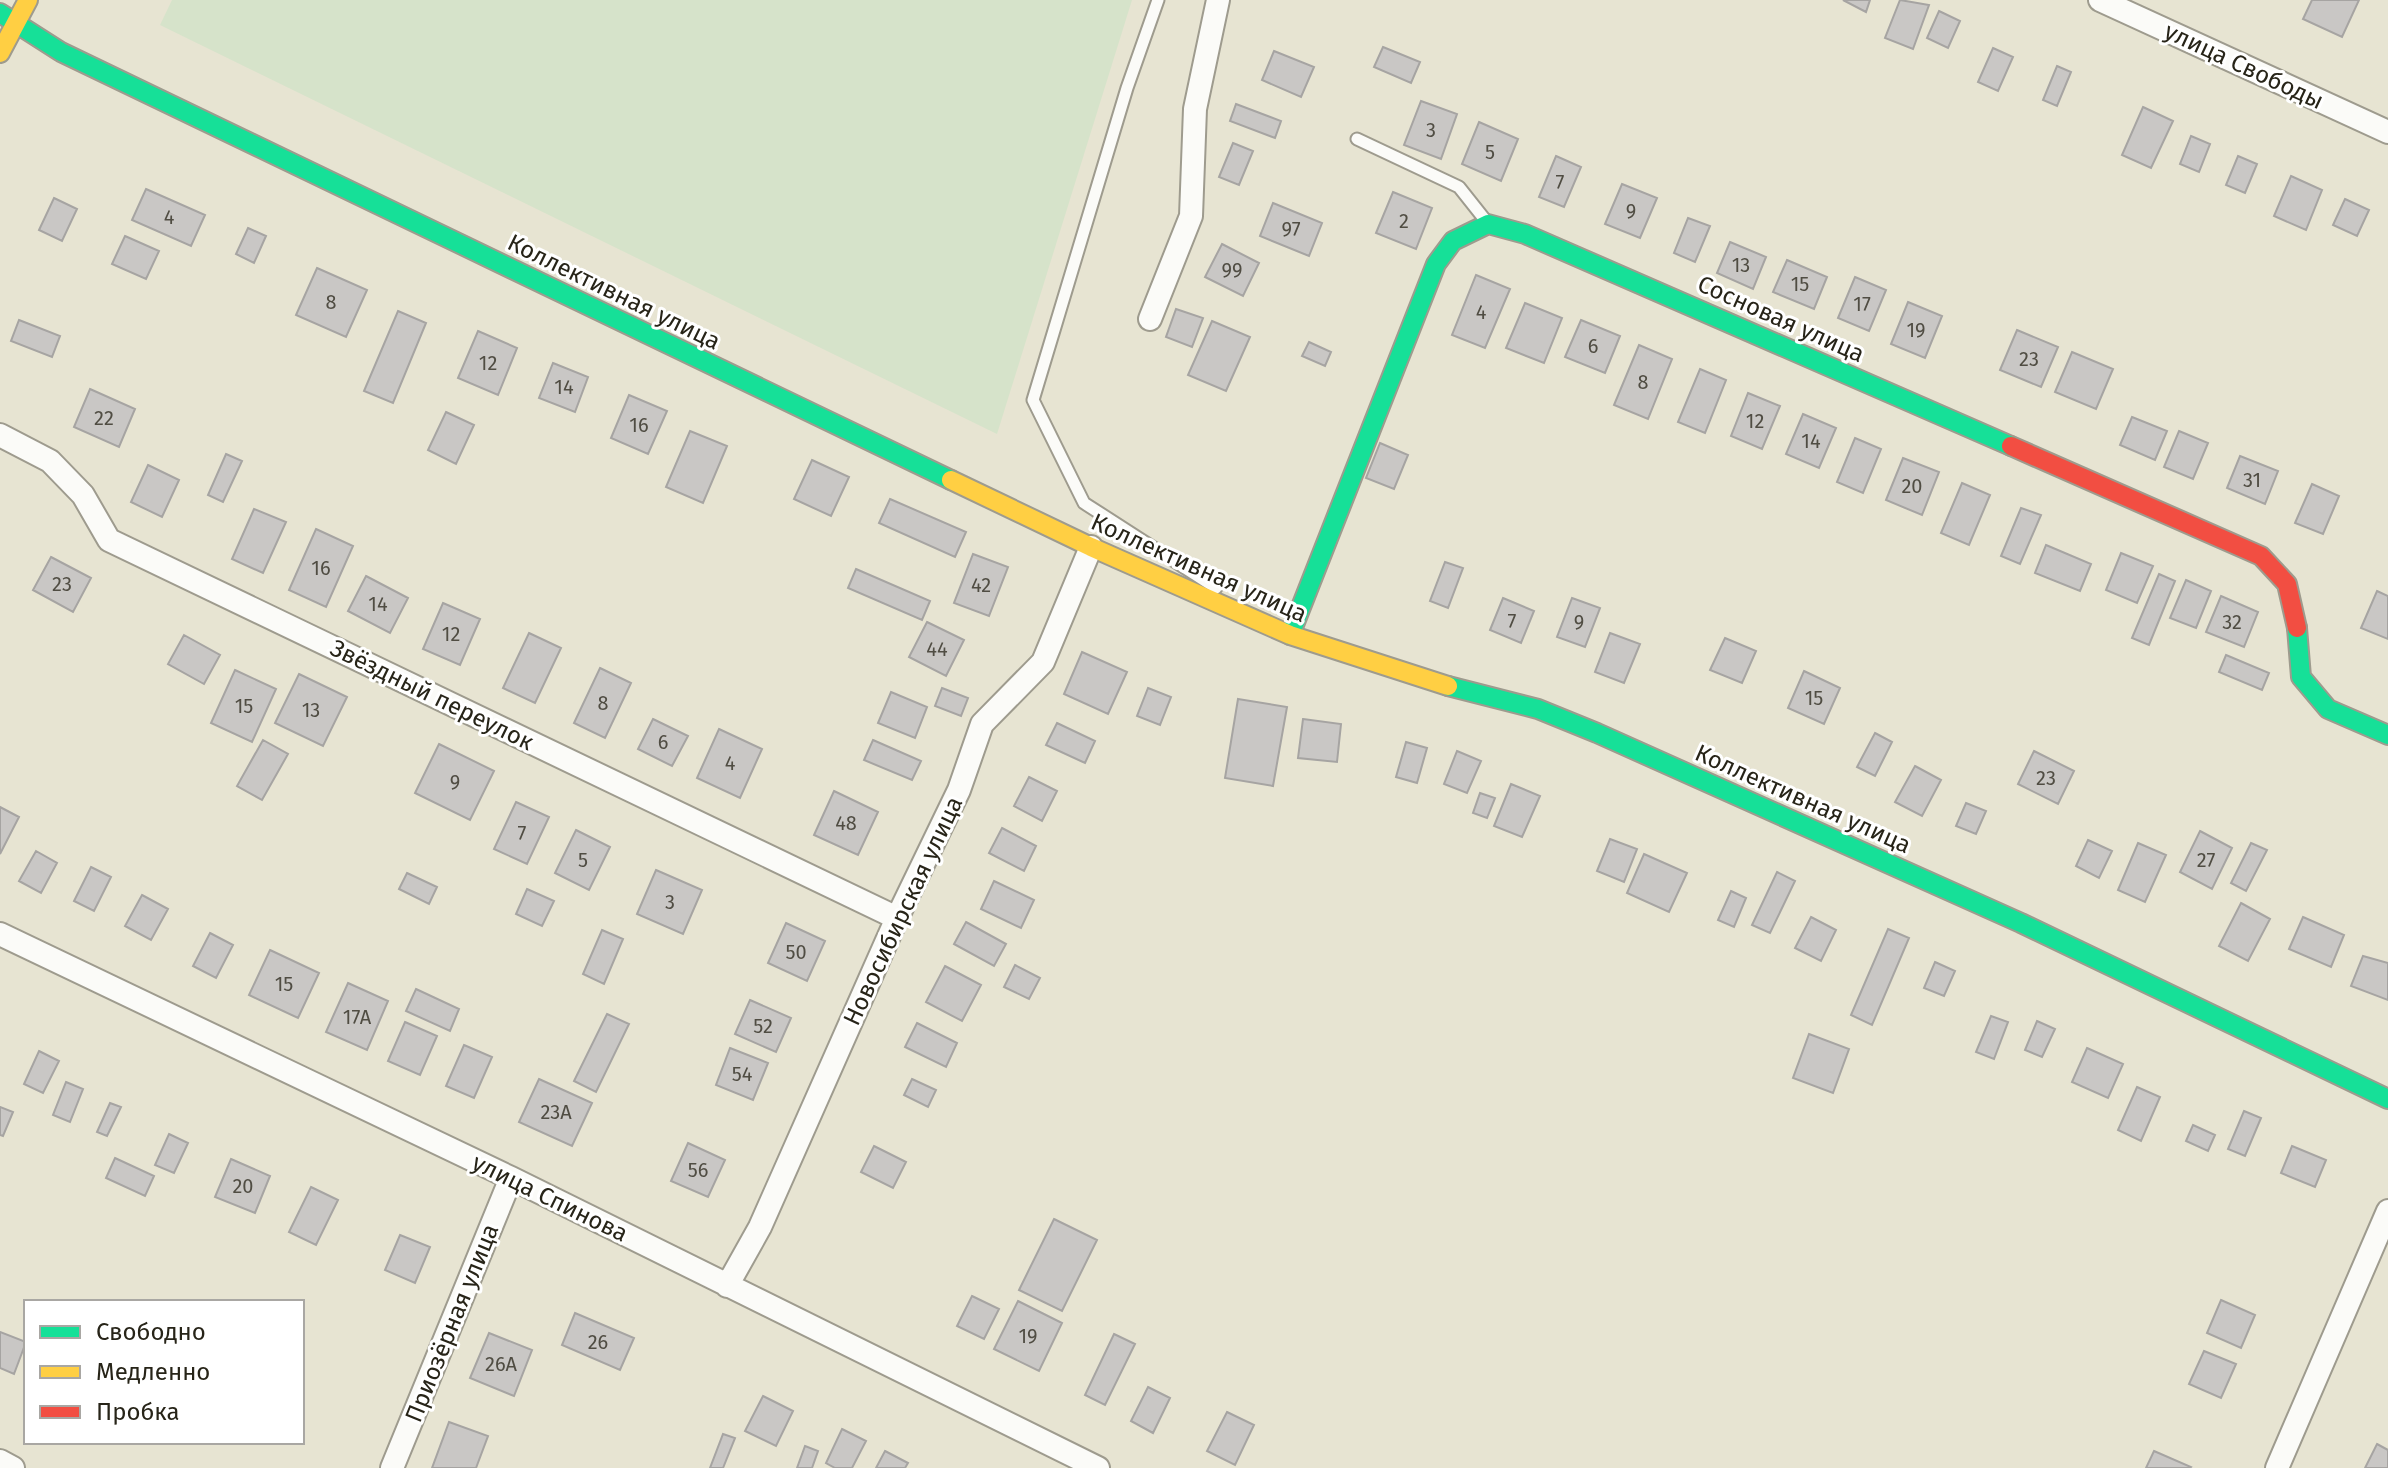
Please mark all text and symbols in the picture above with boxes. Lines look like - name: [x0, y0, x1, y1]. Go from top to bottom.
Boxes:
- street label: улица Свободы: [2160, 17, 2328, 115]
- house number: 3: [1426, 118, 1436, 142]
- house number: 5: [1485, 140, 1495, 164]
- house number: 7: [1556, 170, 1565, 194]
- house number: 9: [1626, 199, 1636, 223]
- house number: 4: [164, 205, 175, 229]
- house number: 2: [1399, 209, 1409, 233]
- house number: 97: [1281, 217, 1301, 241]
- street label: Коллективная улица: [503, 228, 725, 356]
- house number: 13: [1732, 253, 1750, 277]
- house number: 99: [1222, 258, 1243, 282]
- street label: Сосновая улица: [1693, 270, 1869, 368]
- house number: 15: [1791, 272, 1809, 296]
- house number: 8: [325, 290, 337, 314]
- house number: 17: [1853, 292, 1871, 316]
- house number: 4: [1476, 300, 1487, 324]
- house number: 19: [1906, 318, 1926, 342]
- house number: 6: [1588, 334, 1598, 358]
- house number: 23: [2019, 347, 2039, 371]
- house number: 12: [479, 351, 497, 375]
- house number: 8: [1637, 370, 1649, 394]
- house number: 14: [554, 375, 574, 399]
- house number: 22: [94, 406, 114, 430]
- house number: 12: [1746, 409, 1764, 433]
- house number: 16: [629, 413, 649, 437]
- house number: 14: [1801, 429, 1821, 453]
- house number: 31: [2243, 468, 2261, 492]
- house number: 20: [1901, 474, 1923, 498]
- street label: Коллективная улица: [1087, 508, 1311, 628]
- house number: 16: [311, 556, 331, 580]
- house number: 23: [52, 572, 72, 596]
- house number: 42: [971, 573, 991, 597]
- house number: 14: [368, 592, 388, 616]
- house number: 7: [1508, 609, 1517, 633]
- house number: 9: [1574, 610, 1584, 634]
- house number: 32: [2222, 610, 2242, 634]
- house number: 12: [442, 622, 460, 646]
- street label: Звёздный переулок: [326, 634, 539, 757]
- house number: 44: [926, 637, 948, 661]
- house number: 15: [1805, 686, 1823, 710]
- house number: 8: [597, 691, 609, 715]
- house number: 15: [235, 694, 253, 718]
- house number: 13: [302, 698, 320, 722]
- house number: 6: [658, 730, 668, 754]
- street label: Коллективная улица: [1691, 739, 1915, 859]
- house number: 4: [725, 751, 736, 775]
- house number: 23: [2036, 766, 2056, 790]
- house number: 9: [450, 770, 460, 794]
- street label: Новосибирская улица: [838, 792, 968, 1030]
- house number: 48: [835, 811, 857, 835]
- house number: 7: [518, 821, 527, 845]
- house number: 5: [578, 848, 588, 872]
- house number: 27: [2197, 848, 2215, 872]
- house number: 3: [665, 890, 675, 914]
- house number: 50: [785, 940, 807, 964]
- house number: 15: [275, 972, 293, 996]
- house number: 17А: [343, 1005, 372, 1029]
- house number: 52: [753, 1014, 773, 1038]
- house number: 54: [732, 1062, 753, 1086]
- house number: 23А: [540, 1100, 572, 1124]
- street label: улица Спинова: [468, 1148, 632, 1248]
- house number: 56: [688, 1158, 708, 1182]
- house number: 20: [232, 1174, 254, 1198]
- street label: Приозёрная улица: [399, 1220, 505, 1426]
- legend: [24, 1300, 304, 1444]
- text: Свободно: [96, 1318, 206, 1346]
- house number: 19: [1018, 1324, 1038, 1348]
- house number: 26: [588, 1330, 608, 1354]
- house number: 26А: [485, 1352, 518, 1376]
- text: Медленно: [96, 1358, 210, 1386]
- text: Пробка: [96, 1398, 180, 1426]

